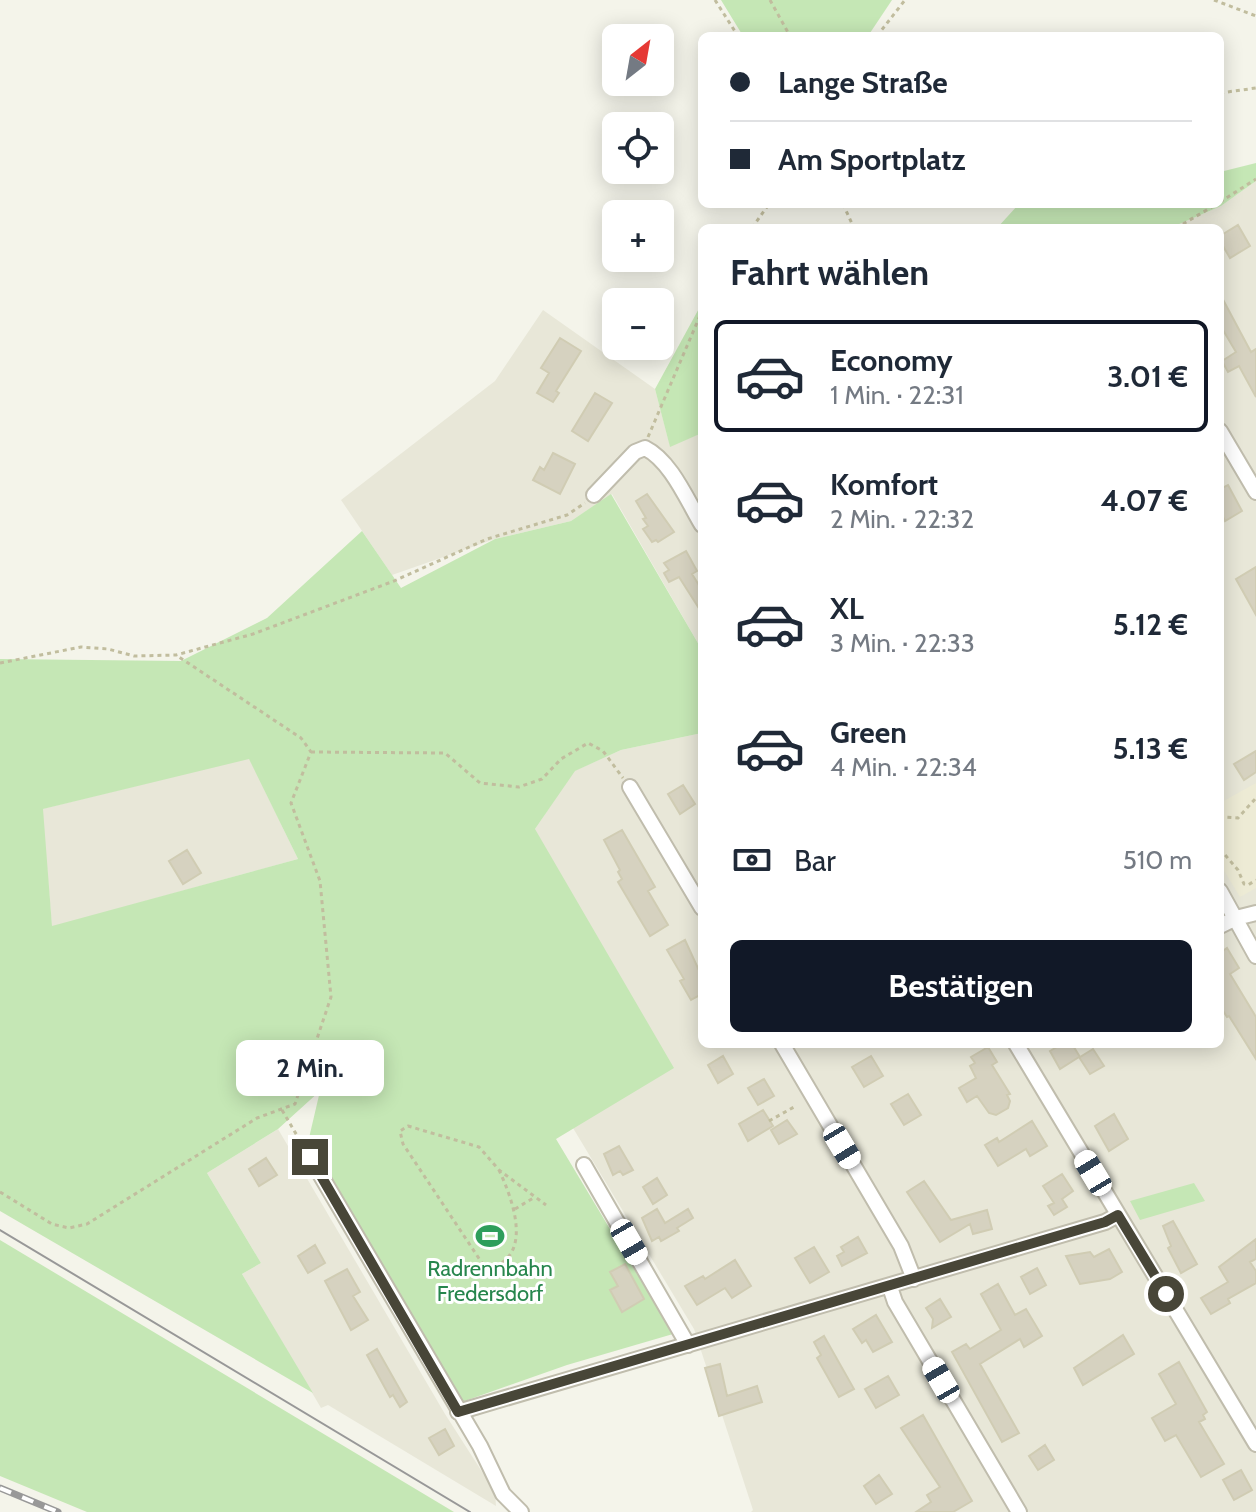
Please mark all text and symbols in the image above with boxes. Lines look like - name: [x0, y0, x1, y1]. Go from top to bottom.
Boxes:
- north arrow: [602, 24, 674, 96]
- map controls: [602, 24, 674, 360]
- text: Lange Straße: [778, 64, 948, 101]
- button: locate: [602, 112, 674, 184]
- text: Am Sportplatz: [778, 141, 966, 178]
- button: +: [602, 200, 674, 272]
- text: Fahrt wählen: [730, 250, 929, 294]
- button: −: [602, 288, 674, 360]
- icon: car: [734, 340, 806, 412]
- text: Economy: [830, 342, 953, 379]
- text: 3.01 €: [1107, 358, 1188, 395]
- text: 1 Min. · 22:31: [830, 379, 964, 411]
- icon: car: [734, 464, 806, 536]
- text: Komfort: [830, 466, 938, 503]
- text: 4.07 €: [1101, 482, 1188, 519]
- text: 2 Min. · 22:32: [830, 503, 974, 535]
- icon: car: [734, 588, 806, 660]
- text: XL: [830, 590, 864, 627]
- text: 5.12 €: [1113, 606, 1188, 643]
- text: 3 Min. · 22:33: [830, 627, 975, 659]
- icon: car: [734, 712, 806, 784]
- text: Green: [830, 714, 907, 751]
- text: 5.13 €: [1113, 730, 1188, 767]
- text: 4 Min. · 22:34: [830, 751, 977, 783]
- icon: cash: [730, 838, 774, 882]
- text: Bar: [794, 842, 836, 879]
- text: 510 m: [1123, 844, 1192, 876]
- button: Bestätigen: [730, 940, 1192, 1032]
- callout: 2 Min.: [236, 1041, 384, 1097]
- text: 2 Min.: [276, 1052, 344, 1084]
- car: [819, 1119, 865, 1173]
- route end: [292, 1139, 328, 1175]
- car: [1070, 1146, 1116, 1200]
- car: [607, 1215, 651, 1269]
- sports icon: Radrennbahn Fredersdorf: [475, 1221, 505, 1251]
- place label: Radrennbahn Fredersdorf: [427, 1255, 553, 1307]
- route start: [1148, 1276, 1184, 1312]
- car: [919, 1353, 963, 1407]

